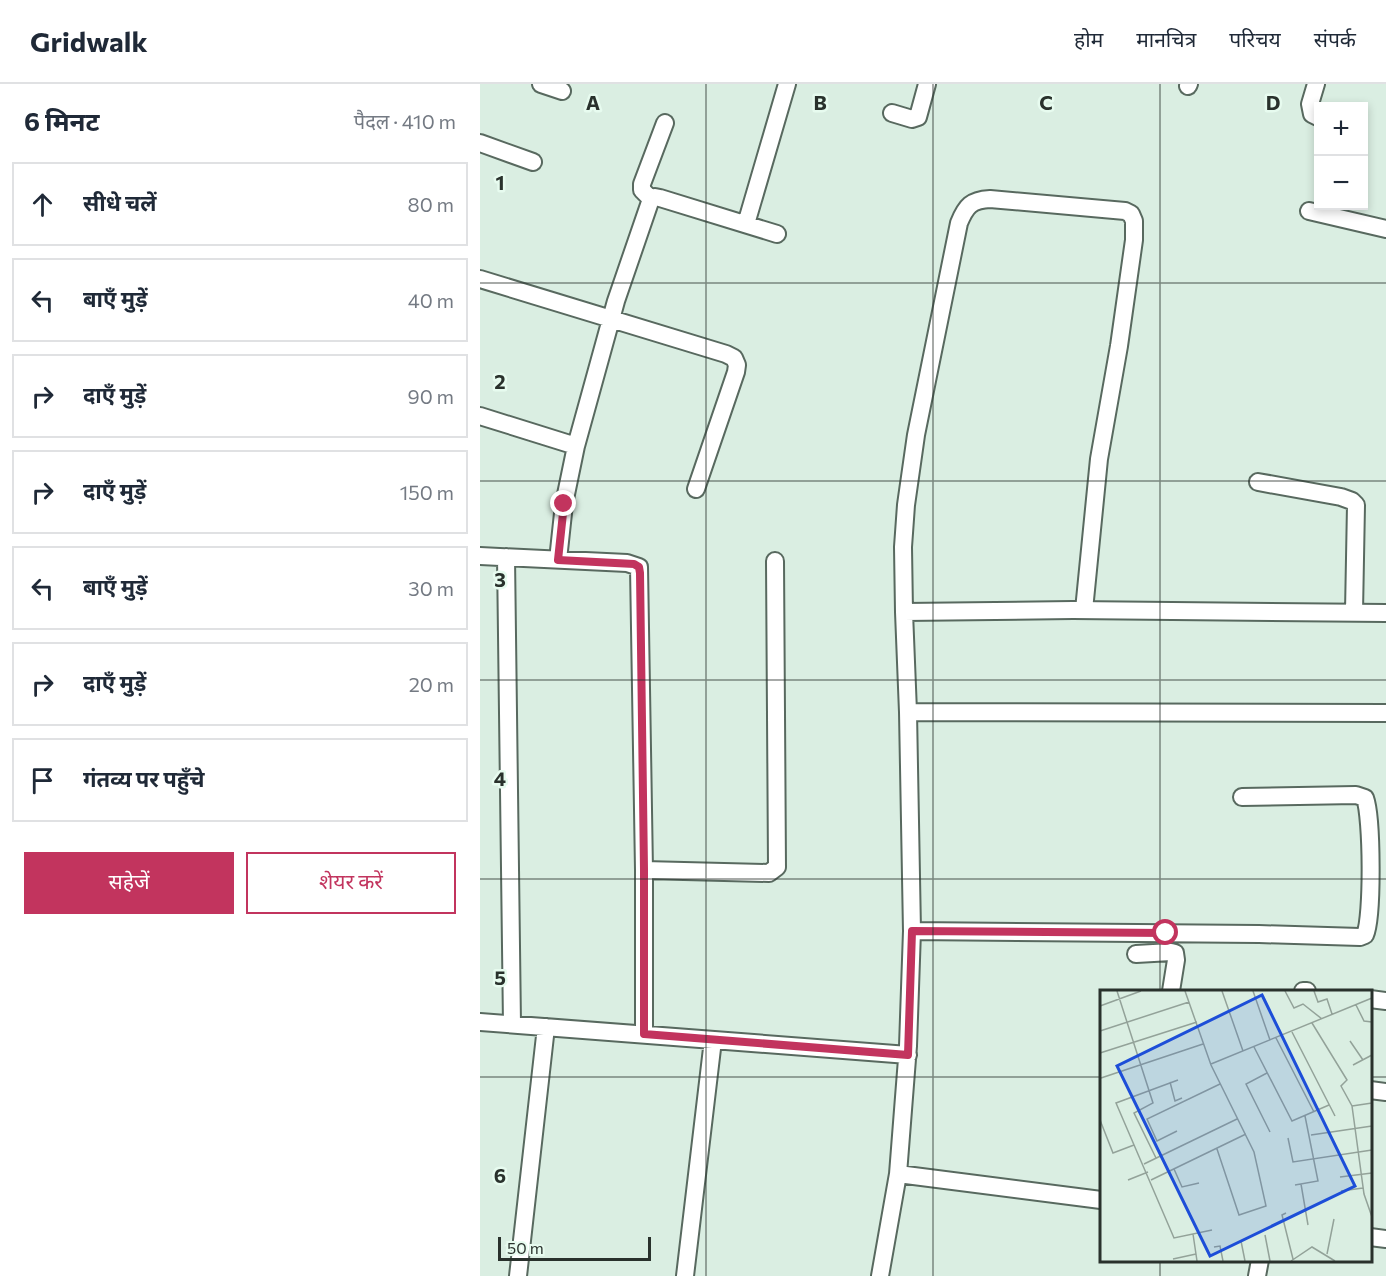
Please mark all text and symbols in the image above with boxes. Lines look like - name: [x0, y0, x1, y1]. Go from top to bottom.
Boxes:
- text: Gridwalk: [30, 24, 148, 58]
- text: होम: [1074, 26, 1103, 51]
- text: मानचित्र: [1136, 26, 1196, 51]
- text: परिचय: [1229, 26, 1281, 51]
- text: संपर्क: [1314, 26, 1356, 51]
- text: A: [586, 90, 600, 114]
- text: B: [813, 90, 827, 114]
- text: C: [1039, 90, 1053, 114]
- text: D: [1266, 90, 1280, 114]
- map controls: [1314, 102, 1368, 210]
- button: +: [1314, 102, 1368, 156]
- text: 6 मिनट: [24, 105, 100, 136]
- text: पैदल · 410 m: [354, 109, 456, 133]
- button: −: [1314, 156, 1368, 210]
- text: 1: [495, 170, 505, 194]
- icon: ahead: [26, 188, 59, 221]
- text: सीधे चलें: [83, 189, 157, 216]
- text: 80 m: [408, 192, 454, 216]
- icon: left: [26, 284, 59, 317]
- text: बाएँ मुड़ें: [83, 285, 148, 312]
- text: 40 m: [408, 288, 454, 312]
- text: 2: [494, 369, 506, 393]
- icon: right: [26, 380, 59, 413]
- text: दाएँ मुड़ें: [83, 381, 146, 408]
- text: 90 m: [408, 384, 454, 408]
- icon: right: [26, 476, 59, 509]
- text: दाएँ मुड़ें: [83, 477, 146, 504]
- text: 150 m: [400, 480, 454, 504]
- route end: [550, 490, 576, 516]
- text: 3: [494, 567, 506, 591]
- icon: left: [26, 572, 59, 605]
- text: बाएँ मुड़ें: [83, 573, 148, 600]
- text: 30 m: [408, 576, 454, 600]
- icon: right: [26, 668, 59, 701]
- text: दाएँ मुड़ें: [83, 669, 146, 696]
- text: 20 m: [409, 672, 454, 696]
- icon: arrive: [26, 764, 59, 797]
- text: गंतव्य पर पहुँचे: [83, 765, 205, 792]
- text: 4: [494, 766, 506, 790]
- button: सहेजें: [24, 852, 234, 914]
- button: शेयर करें: [246, 852, 456, 914]
- route start: [1152, 919, 1178, 945]
- text: 5: [494, 965, 506, 989]
- inset map: [1100, 990, 1371, 1261]
- text: 6: [494, 1163, 506, 1187]
- scale bar: [498, 1234, 651, 1262]
- text: 50 m: [507, 1238, 544, 1257]

